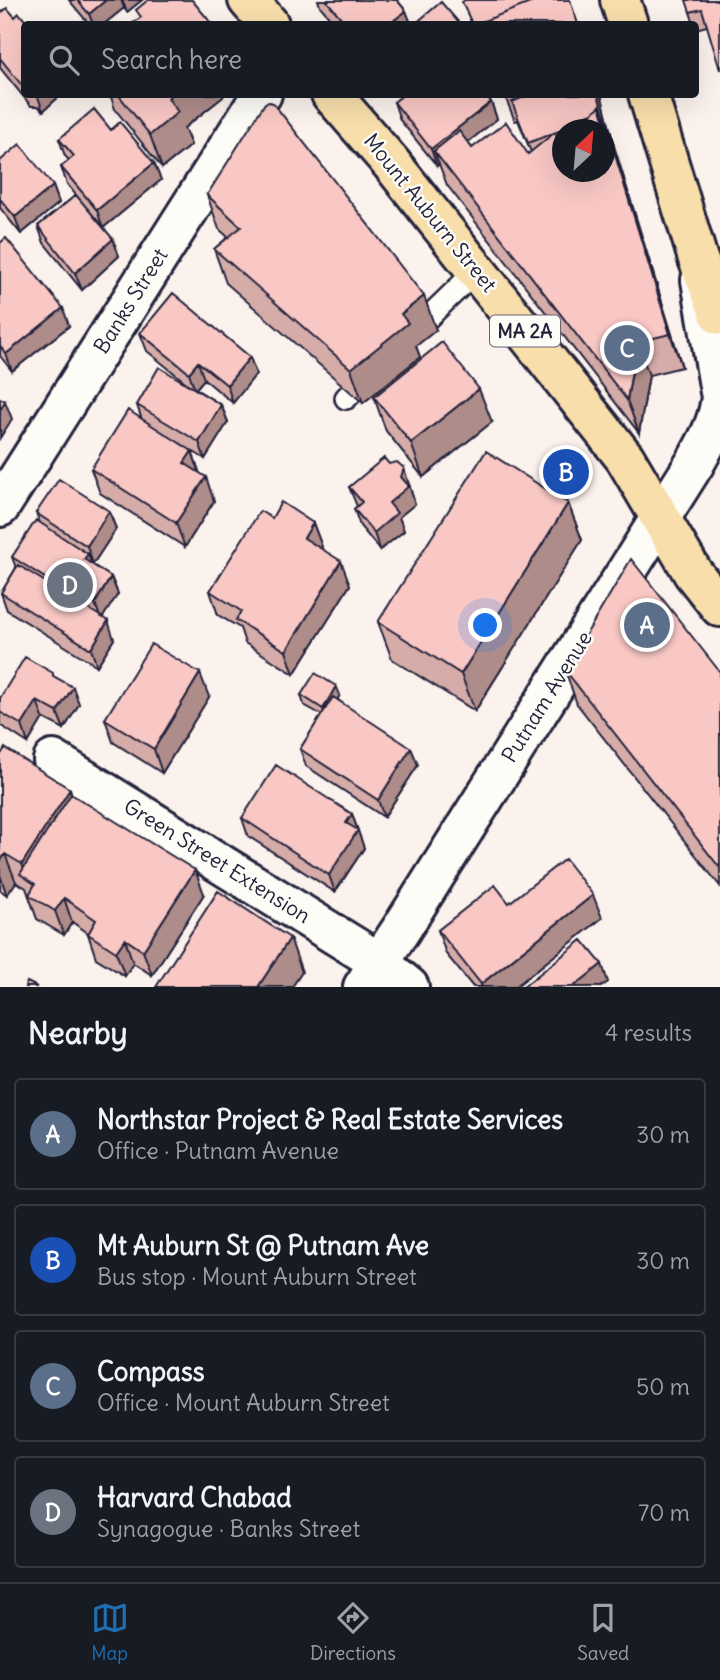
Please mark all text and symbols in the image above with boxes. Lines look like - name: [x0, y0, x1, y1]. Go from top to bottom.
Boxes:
- search box: [21, 21, 699, 98]
- icon: search: [45, 41, 83, 79]
- text: Search here: [101, 43, 242, 76]
- north arrow: [552, 119, 615, 182]
- street label: Mount Auburn Street: [358, 128, 503, 297]
- street label: Banks Street: [88, 243, 174, 358]
- road number: MA 2A: [490, 316, 560, 346]
- pin: C: [604, 322, 650, 374]
- pin: B: [543, 446, 589, 498]
- pin: D: [47, 559, 93, 611]
- pin: A: [624, 599, 670, 651]
- your location: [468, 608, 502, 642]
- street label: Putnam Avenue: [495, 626, 598, 767]
- street label: Green Street Extension: [119, 792, 316, 929]
- text: Nearby: [28, 1014, 128, 1052]
- text: 4 results: [605, 1018, 692, 1047]
- text: Northstar Project & Real Estate Services: [97, 1103, 563, 1136]
- text: A: [46, 1120, 60, 1149]
- text: 30 m: [636, 1120, 690, 1149]
- text: Office · Putnam Avenue: [97, 1136, 339, 1165]
- text: Mt Auburn St @ Putnam Ave: [97, 1229, 429, 1262]
- text: B: [45, 1246, 61, 1275]
- text: 30 m: [636, 1246, 690, 1275]
- text: Bus stop · Mount Auburn Street: [97, 1262, 417, 1291]
- text: Compass: [97, 1355, 205, 1388]
- text: C: [45, 1372, 61, 1401]
- text: 50 m: [636, 1372, 690, 1401]
- text: Office · Mount Auburn Street: [97, 1388, 390, 1417]
- text: Harvard Chabad: [97, 1481, 292, 1514]
- text: D: [45, 1498, 61, 1527]
- text: 70 m: [638, 1498, 690, 1527]
- text: Synagogue · Banks Street: [97, 1514, 360, 1543]
- tab: Map: [91, 1599, 129, 1665]
- tab: Directions: [310, 1599, 396, 1665]
- tab: Saved: [577, 1599, 629, 1665]

